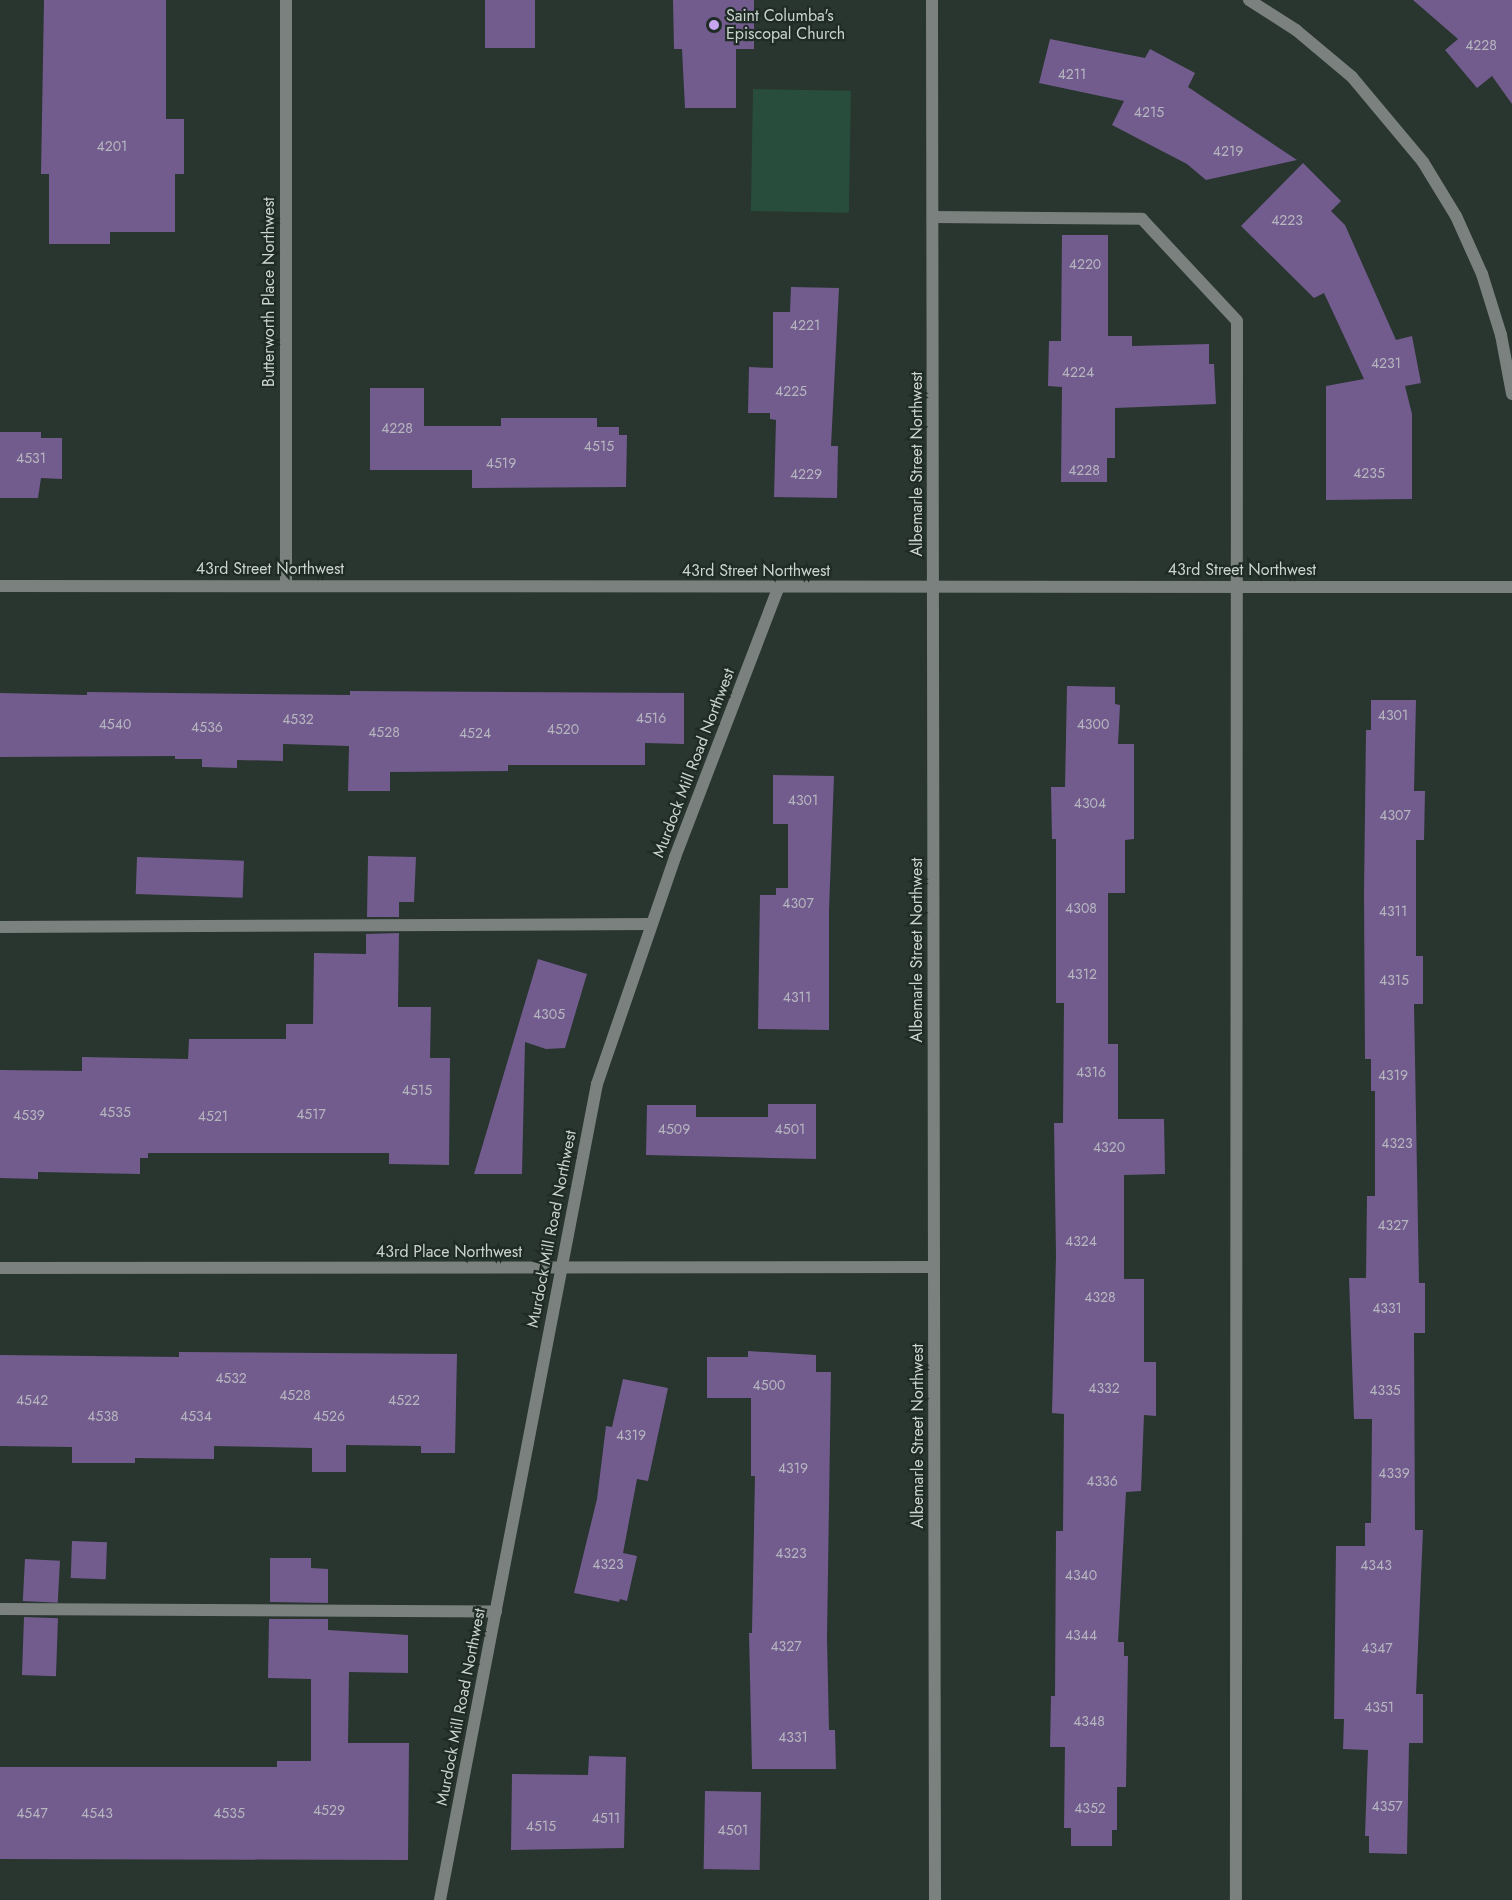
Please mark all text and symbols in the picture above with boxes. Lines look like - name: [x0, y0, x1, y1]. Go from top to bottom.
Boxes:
- place label: Saint Columba's Episcopal Church: [726, 6, 845, 44]
- marker: Saint Columba's Episcopal Church: [707, 18, 721, 32]
- house number: 4228: [1465, 37, 1497, 53]
- house number: 4211: [1058, 66, 1086, 82]
- house number: 4215: [1134, 104, 1164, 120]
- house number: 4201: [97, 138, 127, 154]
- house number: 4219: [1213, 143, 1243, 159]
- street label: Butterworth Place Northwest: [259, 197, 279, 387]
- house number: 4223: [1271, 212, 1303, 228]
- house number: 4220: [1069, 256, 1101, 272]
- house number: 4221: [790, 317, 820, 333]
- house number: 4231: [1371, 355, 1401, 371]
- house number: 4224: [1062, 364, 1094, 380]
- street label: Albemarle Street Northwest: [907, 372, 927, 556]
- house number: 4225: [775, 383, 807, 399]
- house number: 4228: [381, 420, 413, 436]
- house number: 4515: [584, 438, 614, 454]
- house number: 4531: [16, 450, 46, 466]
- house number: 4519: [486, 455, 516, 471]
- house number: 4228: [1068, 462, 1100, 478]
- house number: 4235: [1353, 465, 1385, 481]
- house number: 4229: [790, 466, 822, 482]
- street label: 43rd Street Northwest: [196, 559, 344, 579]
- street label: 43rd Street Northwest: [1168, 560, 1316, 580]
- street label: 43rd Street Northwest: [682, 561, 830, 581]
- street label: Murdock Mill Road Northwest: [649, 666, 739, 860]
- house number: 4301: [1378, 707, 1408, 723]
- house number: 4516: [636, 710, 666, 726]
- house number: 4532: [282, 711, 314, 727]
- house number: 4540: [99, 716, 131, 732]
- house number: 4300: [1077, 716, 1109, 732]
- house number: 4536: [191, 719, 223, 735]
- house number: 4520: [547, 721, 579, 737]
- house number: 4528: [368, 724, 400, 740]
- house number: 4524: [459, 725, 491, 741]
- house number: 4301: [788, 792, 818, 808]
- house number: 4304: [1074, 795, 1106, 811]
- house number: 4307: [1379, 807, 1411, 823]
- street label: Albemarle Street Northwest: [907, 858, 927, 1042]
- house number: 4307: [782, 895, 814, 911]
- house number: 4308: [1065, 900, 1097, 916]
- house number: 4311: [1379, 903, 1407, 919]
- house number: 4312: [1067, 966, 1097, 982]
- house number: 4315: [1379, 972, 1409, 988]
- house number: 4311: [783, 989, 811, 1005]
- house number: 4305: [533, 1006, 565, 1022]
- house number: 4316: [1076, 1064, 1106, 1080]
- house number: 4319: [1378, 1067, 1408, 1083]
- house number: 4515: [402, 1082, 432, 1098]
- house number: 4535: [99, 1104, 131, 1120]
- house number: 4517: [296, 1106, 326, 1122]
- house number: 4539: [13, 1107, 45, 1123]
- house number: 4521: [198, 1108, 228, 1124]
- house number: 4509: [658, 1121, 690, 1137]
- house number: 4501: [775, 1121, 805, 1137]
- street label: Murdock Mill Road Northwest: [523, 1129, 581, 1329]
- house number: 4323: [1381, 1135, 1413, 1151]
- house number: 4320: [1093, 1139, 1125, 1155]
- house number: 4327: [1377, 1217, 1409, 1233]
- house number: 4324: [1065, 1233, 1097, 1249]
- street label: 43rd Place Northwest: [376, 1242, 522, 1262]
- house number: 4328: [1084, 1289, 1116, 1305]
- house number: 4331: [1372, 1300, 1402, 1316]
- street label: Albemarle Street Northwest: [908, 1344, 928, 1528]
- house number: 4532: [215, 1370, 247, 1386]
- house number: 4500: [753, 1377, 785, 1393]
- house number: 4332: [1088, 1380, 1120, 1396]
- house number: 4335: [1369, 1382, 1401, 1398]
- house number: 4528: [279, 1387, 311, 1403]
- house number: 4542: [16, 1392, 48, 1408]
- house number: 4522: [388, 1392, 420, 1408]
- house number: 4538: [87, 1408, 119, 1424]
- house number: 4534: [180, 1408, 212, 1424]
- house number: 4526: [313, 1408, 345, 1424]
- house number: 4319: [616, 1427, 646, 1443]
- house number: 4319: [778, 1460, 808, 1476]
- house number: 4339: [1378, 1465, 1410, 1481]
- house number: 4336: [1086, 1473, 1118, 1489]
- house number: 4323: [775, 1545, 807, 1561]
- house number: 4323: [592, 1556, 624, 1572]
- house number: 4343: [1360, 1557, 1392, 1573]
- house number: 4340: [1065, 1567, 1097, 1583]
- street label: Murdock Mill Road Northwest: [432, 1607, 490, 1807]
- house number: 4344: [1065, 1627, 1097, 1643]
- house number: 4327: [770, 1638, 802, 1654]
- house number: 4347: [1361, 1640, 1393, 1656]
- house number: 4351: [1364, 1699, 1394, 1715]
- house number: 4348: [1073, 1713, 1105, 1729]
- house number: 4331: [778, 1729, 808, 1745]
- house number: 4357: [1371, 1798, 1403, 1814]
- house number: 4352: [1074, 1800, 1106, 1816]
- house number: 4529: [313, 1802, 345, 1818]
- house number: 4547: [16, 1805, 48, 1821]
- house number: 4543: [81, 1805, 113, 1821]
- house number: 4535: [213, 1805, 245, 1821]
- house number: 4511: [592, 1810, 620, 1826]
- house number: 4515: [526, 1818, 556, 1834]
- house number: 4501: [718, 1822, 748, 1838]

